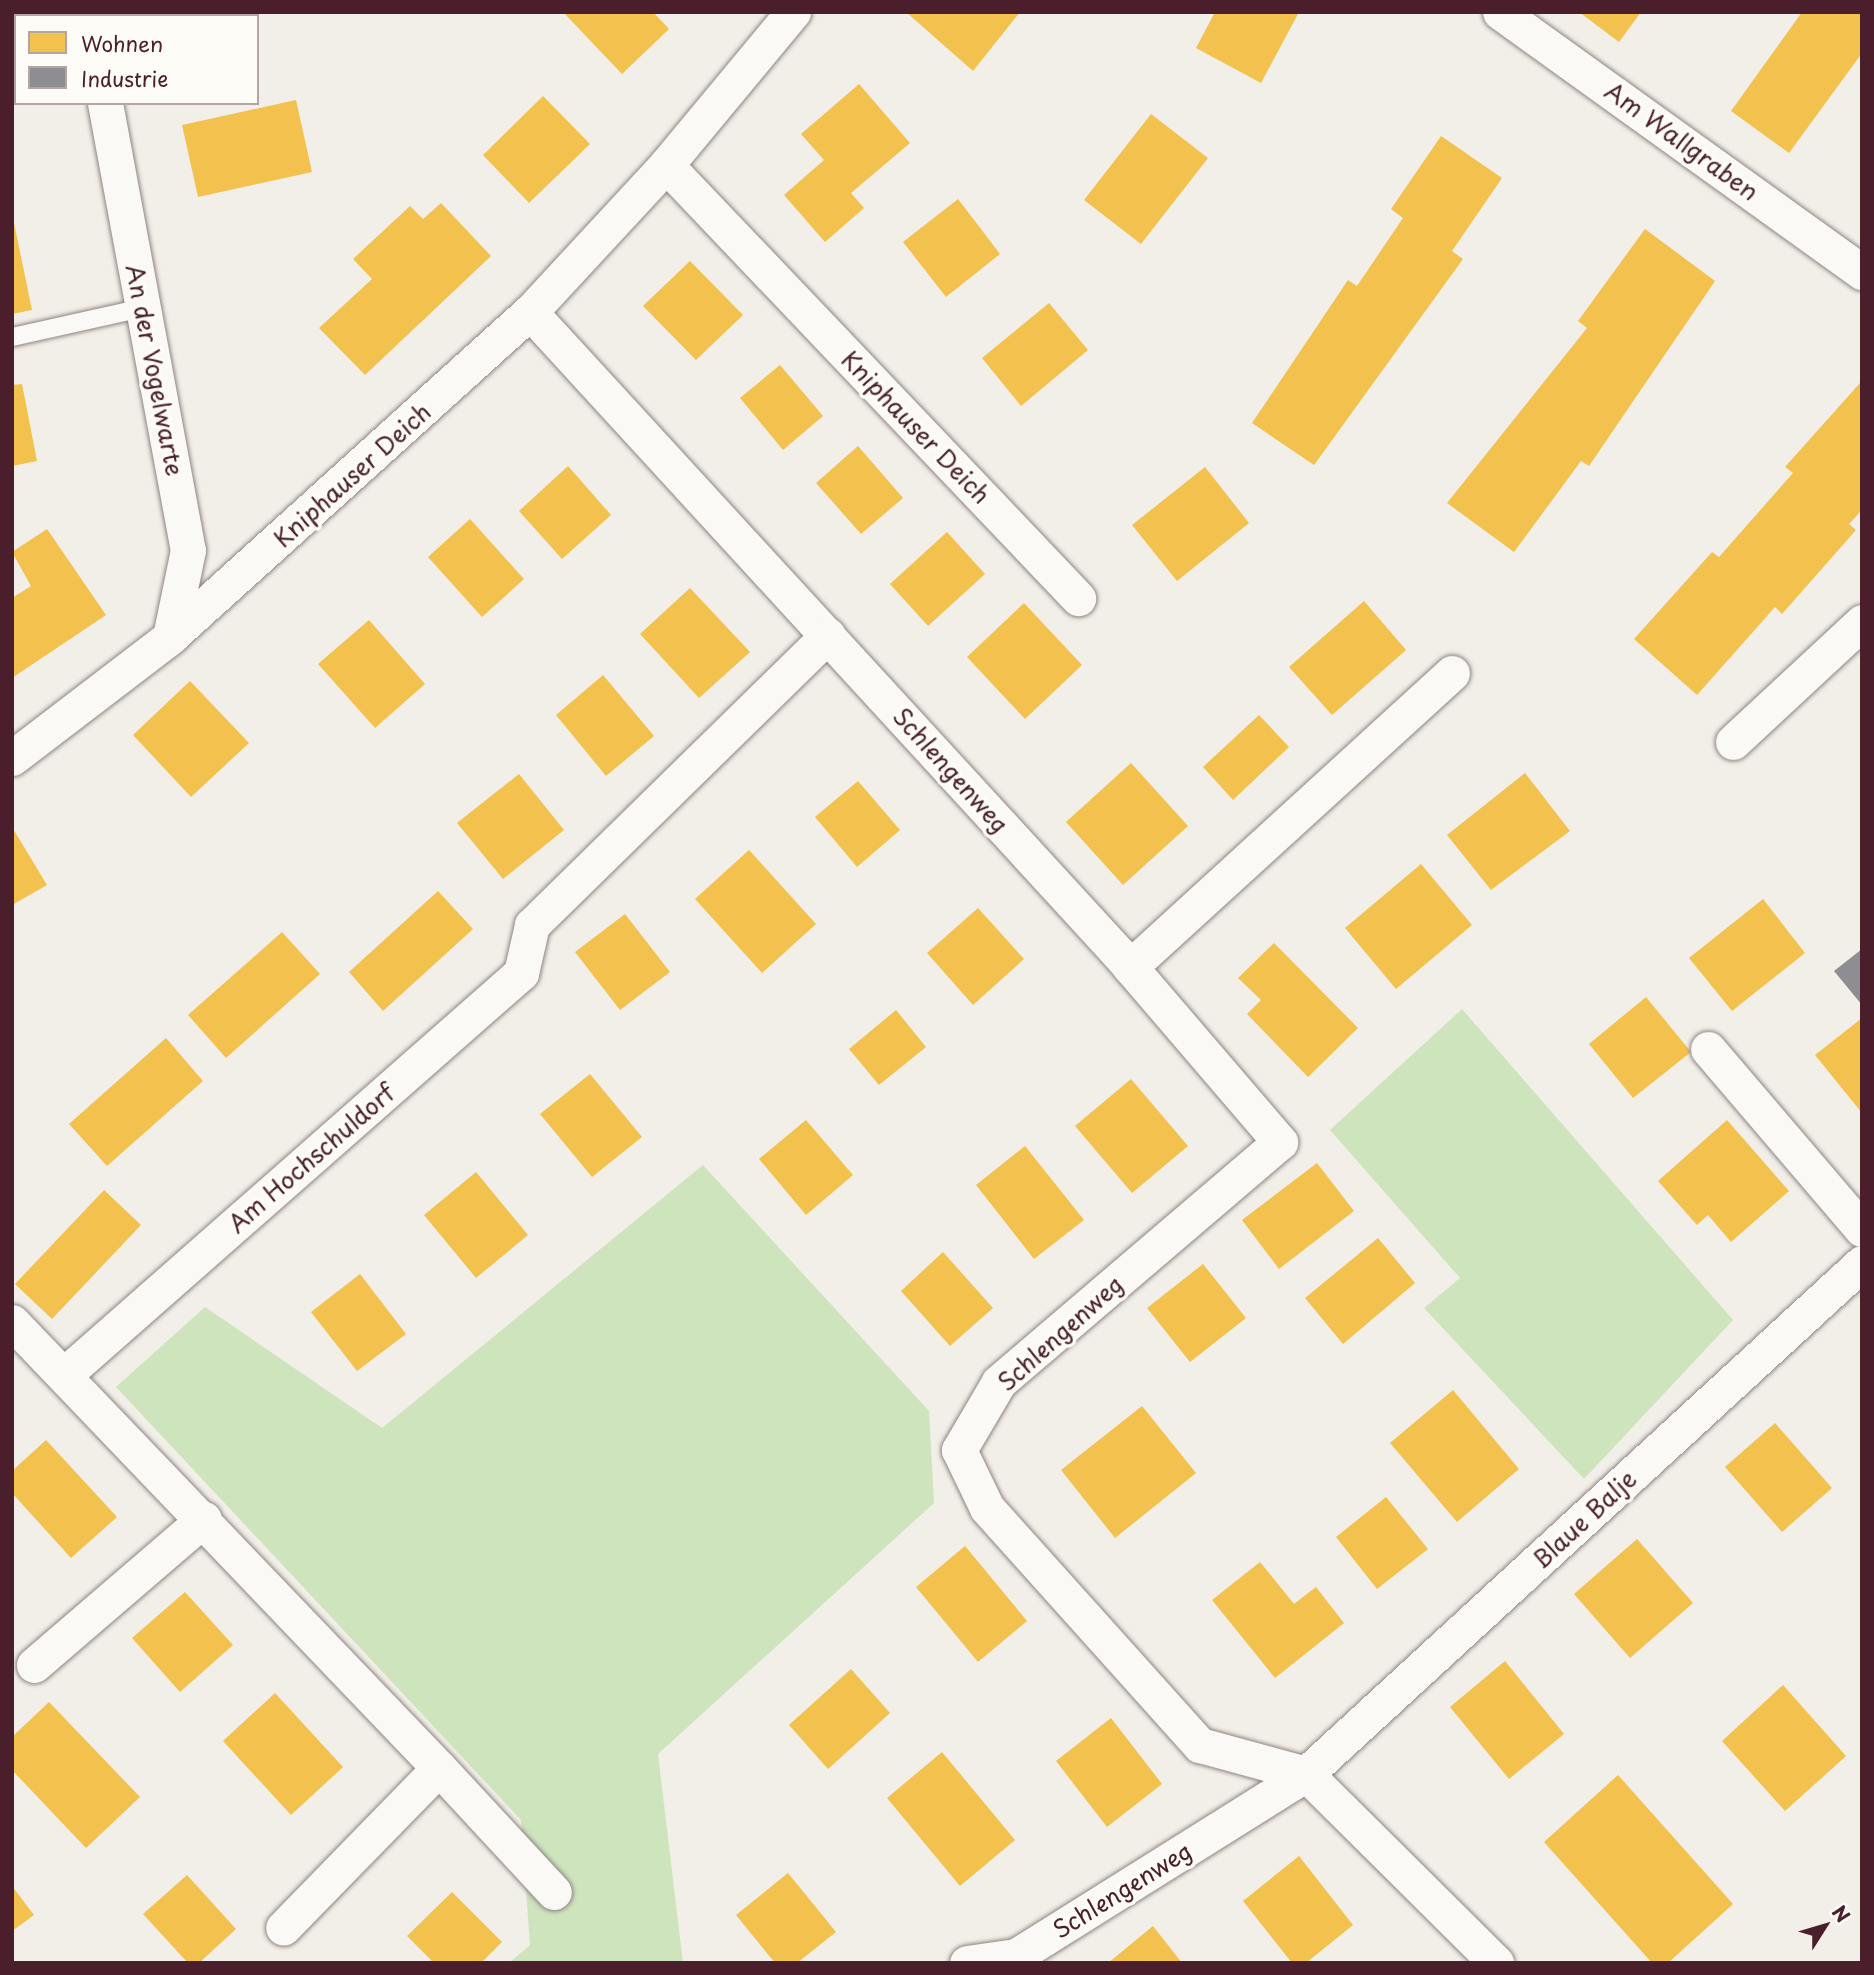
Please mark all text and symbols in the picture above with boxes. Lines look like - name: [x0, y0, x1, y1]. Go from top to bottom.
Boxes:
- legend: [14, 14, 259, 105]
- text: Wohnen: [81, 27, 163, 59]
- text: Industrie: [81, 62, 168, 94]
- street label: Am Wallgraben: [1600, 76, 1764, 206]
- street label: An der Vogelwarte: [120, 262, 190, 478]
- street label: Kniphauser Deich: [835, 344, 997, 510]
- street label: Kniphauser Deich: [267, 397, 437, 553]
- street label: Schlengenweg: [887, 702, 1015, 838]
- street label: Am Hochschuldorf: [221, 1078, 401, 1238]
- street label: Schlengenweg: [992, 1269, 1128, 1397]
- street label: Blaue Balje: [1526, 1464, 1642, 1574]
- street label: Schlengenweg: [1047, 1836, 1197, 1944]
- north arrow: [1790, 1891, 1860, 1961]
- text: N: [1826, 1899, 1857, 1928]

